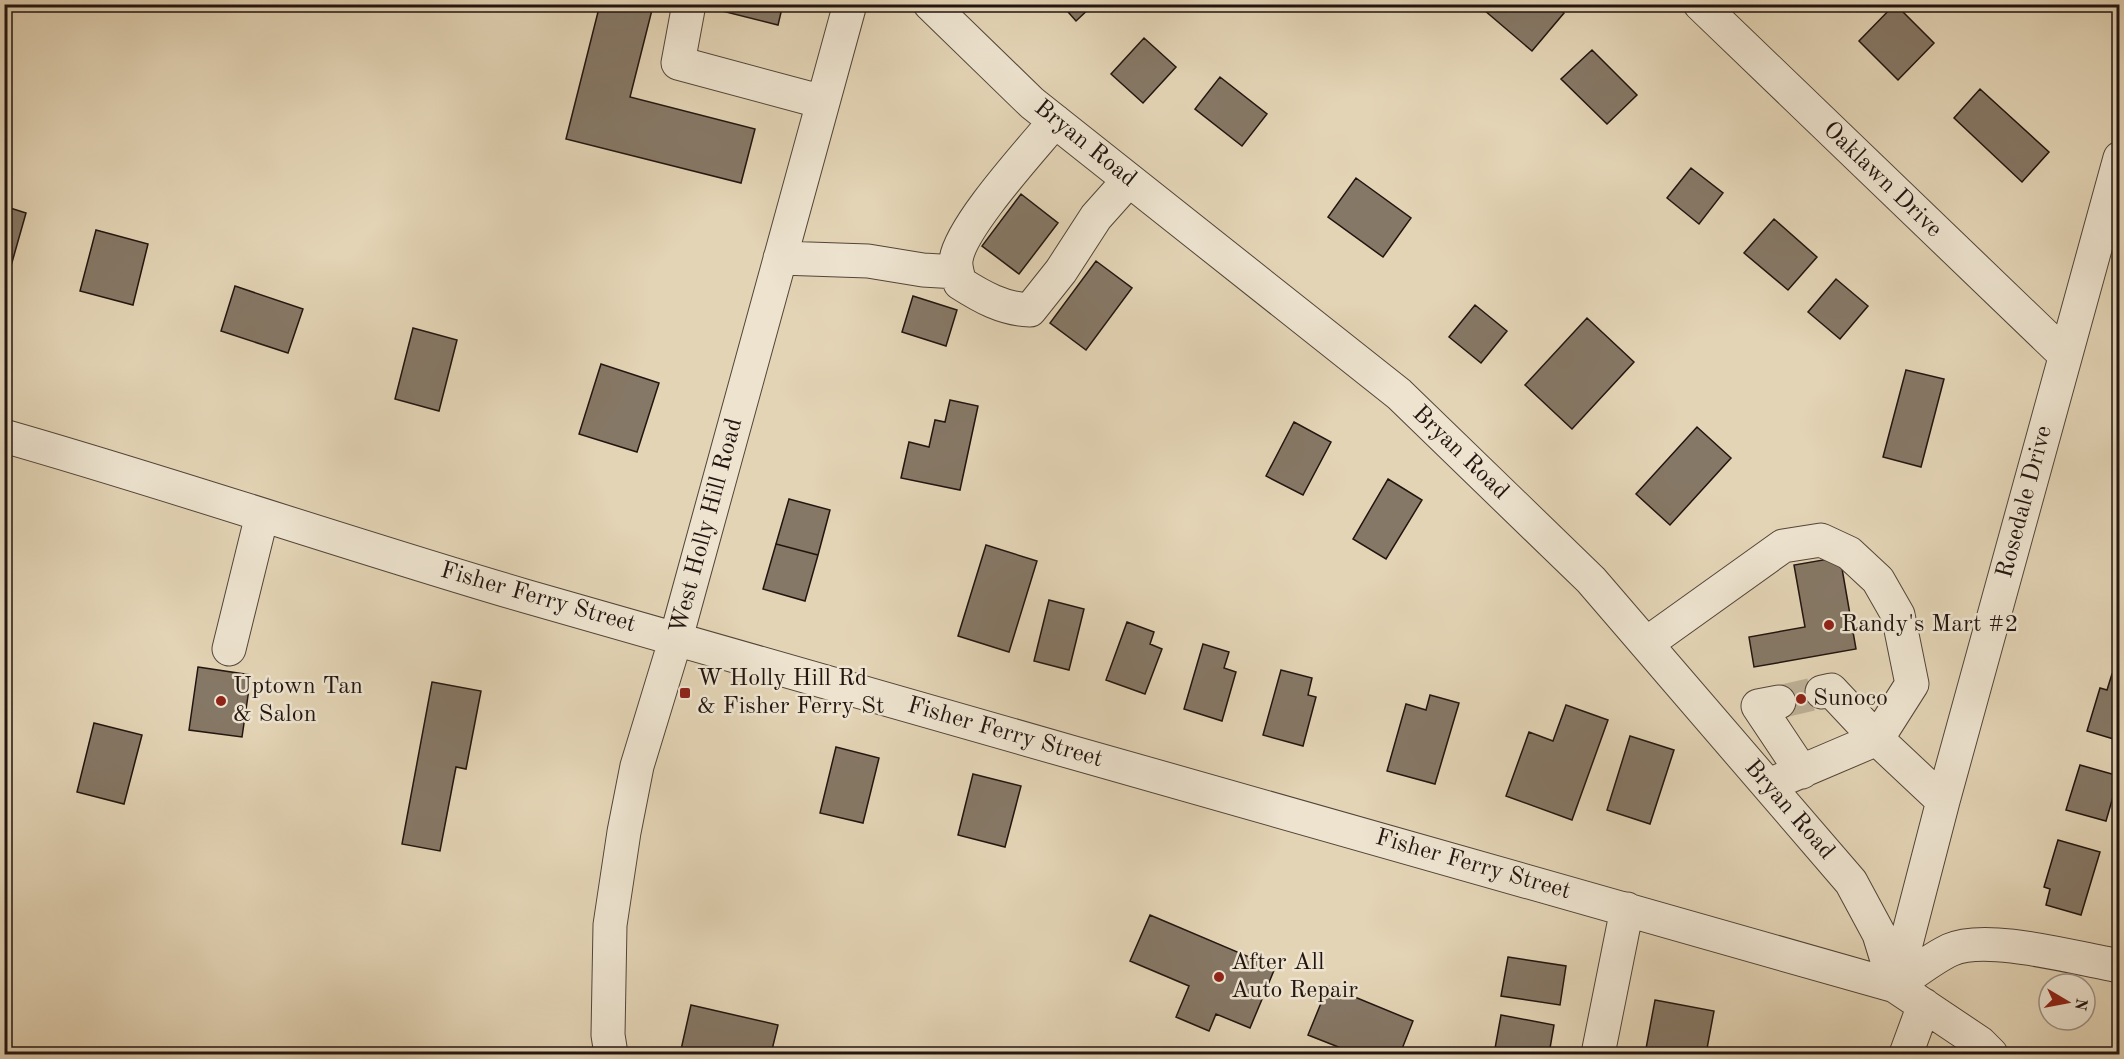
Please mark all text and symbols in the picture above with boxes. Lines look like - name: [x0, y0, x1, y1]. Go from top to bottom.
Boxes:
- street label: Bryan Road: [1030, 96, 1140, 192]
- street label: Oaklawn Drive: [1818, 118, 1946, 242]
- street label: Bryan Road: [1407, 402, 1513, 504]
- street label: West Holly Hill Road: [667, 416, 747, 636]
- street label: Rosedale Drive: [1993, 423, 2057, 581]
- street label: Fisher Ferry Street: [438, 559, 638, 637]
- place label: Randy's Mart #2: [1841, 613, 2018, 637]
- marker: Randy's Mart #2: [1822, 618, 1836, 632]
- place label: W Holly Hill Rd & Fisher Ferry St: [697, 667, 884, 719]
- place label: Uptown Tan & Salon: [233, 675, 363, 727]
- marker: W Holly Hill Rd & Fisher Ferry St: [678, 686, 692, 700]
- place label: Sunoco: [1813, 687, 1888, 711]
- marker: Sunoco: [1794, 692, 1808, 706]
- marker: Uptown Tan & Salon: [214, 694, 228, 708]
- street label: Fisher Ferry Street: [905, 694, 1105, 772]
- street label: Bryan Road: [1739, 756, 1839, 864]
- street label: Fisher Ferry Street: [1373, 826, 1573, 904]
- place label: After All Auto Repair: [1231, 951, 1358, 1003]
- marker: After All Auto Repair: [1212, 970, 1226, 984]
- north arrow: [2037, 972, 2097, 1032]
- text: N: [2071, 997, 2089, 1012]

